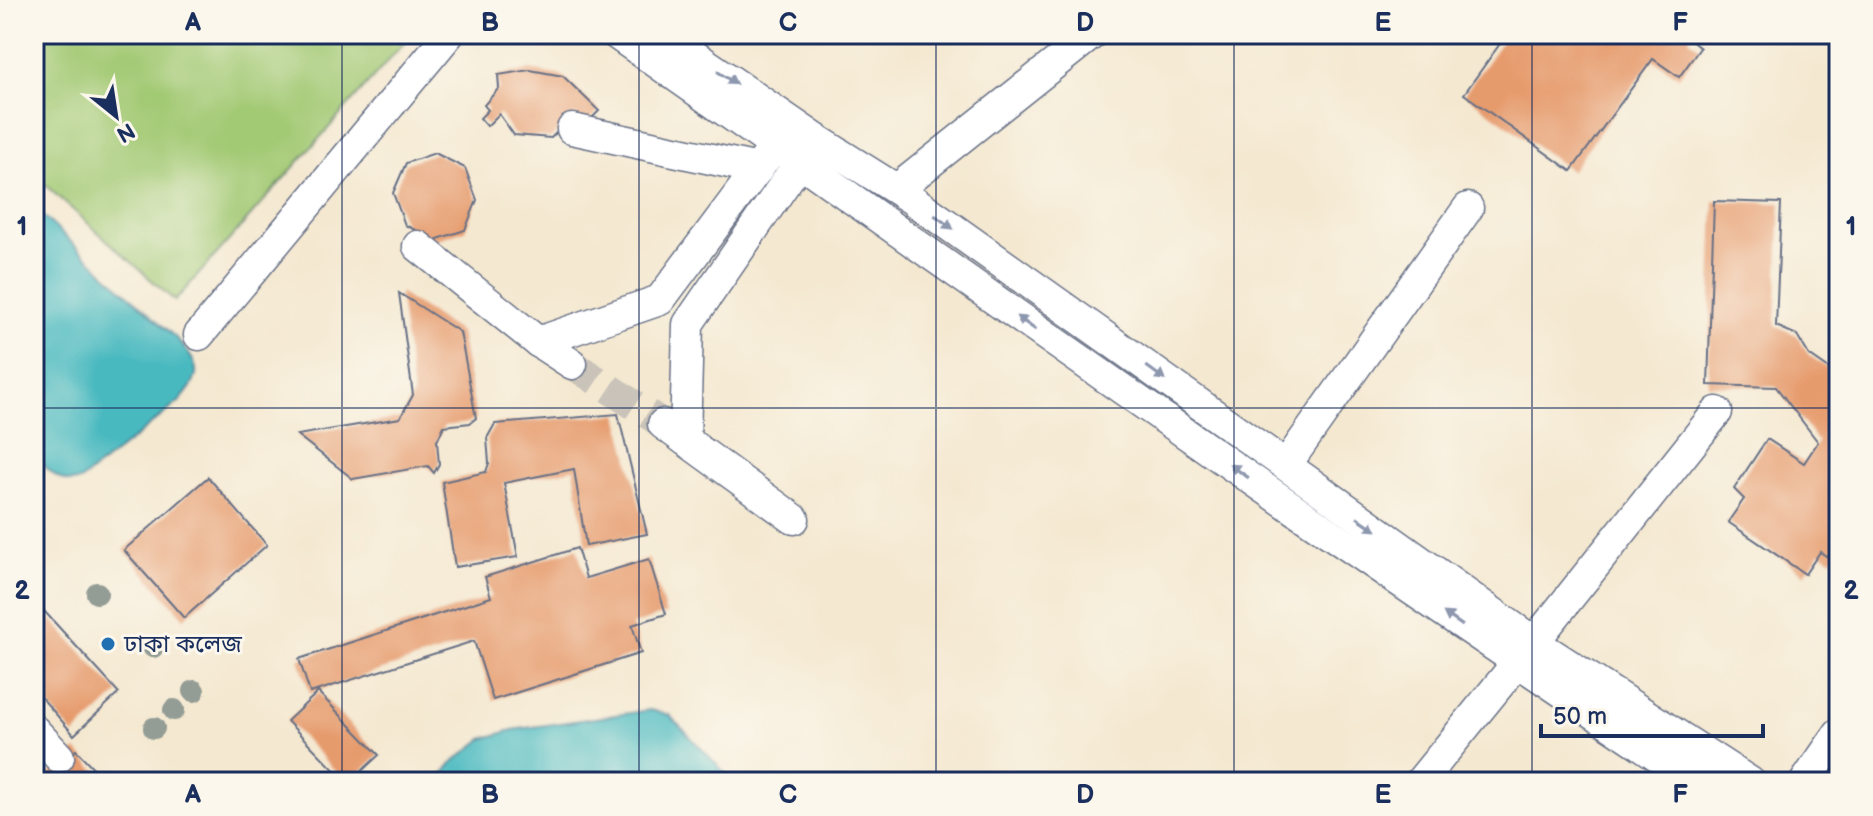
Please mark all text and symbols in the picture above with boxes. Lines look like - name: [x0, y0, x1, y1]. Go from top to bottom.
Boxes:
- text: A: [184, 8, 201, 39]
- text: B: [481, 8, 499, 39]
- text: C: [779, 8, 797, 39]
- text: D: [1076, 8, 1094, 39]
- text: E: [1375, 8, 1392, 39]
- text: F: [1672, 8, 1688, 39]
- one-way arrow: [717, 71, 738, 86]
- north arrow: [76, 76, 156, 156]
- text: N: [111, 116, 139, 148]
- text: 1: [17, 212, 27, 243]
- text: 1: [1846, 212, 1856, 243]
- one-way arrow: [934, 214, 955, 229]
- one-way arrow: [1015, 315, 1036, 331]
- one-way arrow: [1145, 365, 1166, 380]
- one-way arrow: [1229, 464, 1250, 479]
- one-way arrow: [1357, 516, 1378, 531]
- text: 2: [14, 576, 30, 607]
- text: 2: [1843, 576, 1859, 607]
- one-way arrow: [1443, 611, 1464, 626]
- place label: ঢাকা কলেজ: [123, 630, 242, 659]
- marker: ঢাকা কলেজ: [99, 635, 117, 653]
- scale bar: [1541, 688, 1763, 738]
- text: 50 m: [1553, 702, 1607, 731]
- text: A: [184, 780, 201, 811]
- text: B: [481, 780, 499, 811]
- text: C: [779, 780, 797, 811]
- text: D: [1076, 780, 1094, 811]
- text: E: [1375, 780, 1392, 811]
- text: F: [1672, 780, 1688, 811]

